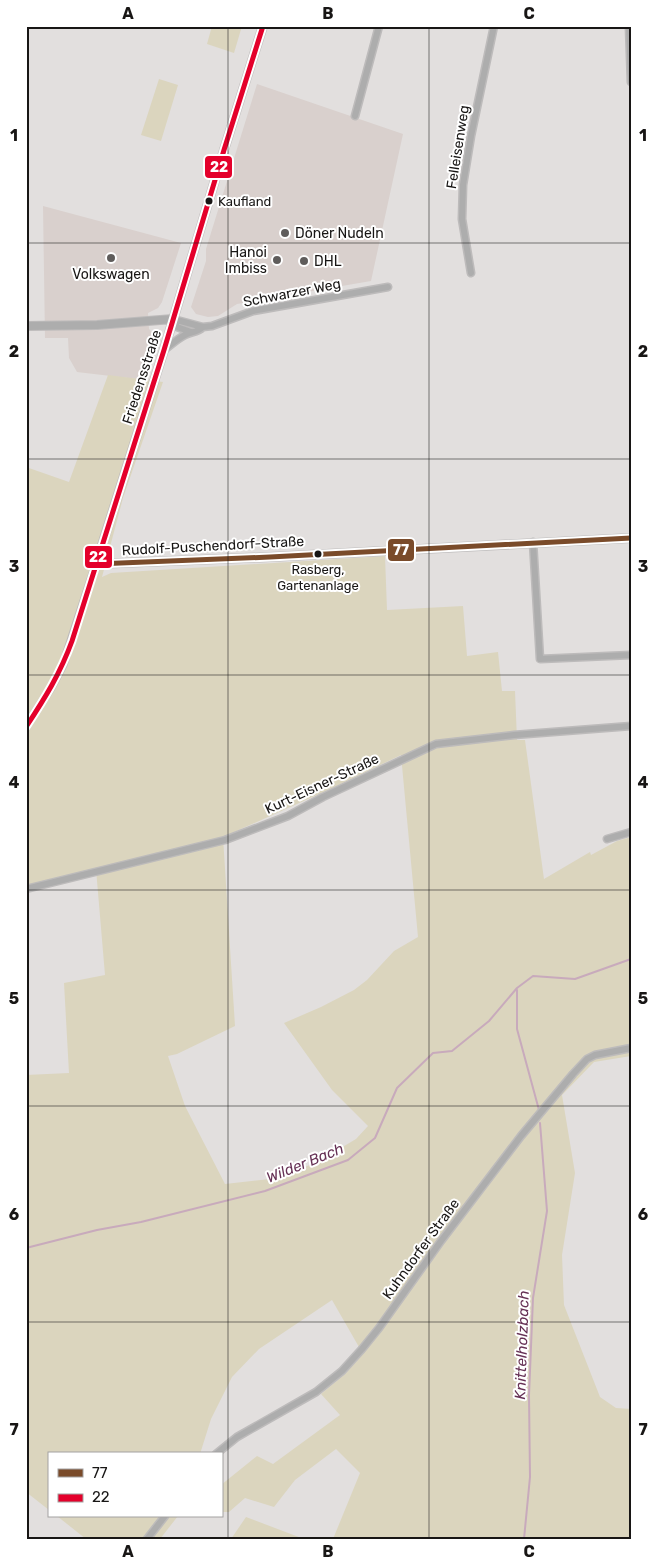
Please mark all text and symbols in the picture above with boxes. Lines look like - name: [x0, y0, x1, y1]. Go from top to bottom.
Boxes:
- text: A: [122, 4, 134, 23]
- text: B: [322, 4, 334, 23]
- text: C: [523, 4, 535, 23]
- street label: Felleisenweg: [443, 104, 473, 190]
- text: 1: [10, 126, 18, 145]
- text: 1: [639, 126, 647, 145]
- line badge: 22: [204, 155, 233, 179]
- text: 22: [210, 159, 228, 176]
- place label: Kaufland: [218, 194, 271, 209]
- marker: Kaufland: [204, 196, 214, 206]
- place label: Döner Nudeln: [295, 225, 384, 242]
- marker: Döner Nudeln: [279, 227, 291, 239]
- place label: Hanoi Imbiss: [225, 244, 267, 277]
- marker: Volkswagen: [105, 252, 117, 264]
- place label: DHL: [314, 253, 342, 270]
- marker: Hanoi Imbiss: [271, 254, 283, 266]
- marker: DHL: [298, 255, 310, 267]
- place label: Volkswagen: [72, 266, 150, 283]
- street label: Schwarzer Weg: [242, 275, 342, 311]
- street label: Friedensstraße: [119, 328, 165, 426]
- text: 2: [9, 342, 19, 361]
- text: 2: [638, 342, 648, 361]
- street label: Rudolf-Puschendorf-Straße: [121, 533, 305, 559]
- line badge: 77: [387, 538, 415, 562]
- text: 77: [393, 542, 409, 559]
- line badge: 22: [84, 545, 113, 569]
- text: 22: [89, 549, 107, 566]
- marker: Rasberg, Gartenanlage: [313, 549, 323, 559]
- text: 3: [9, 557, 19, 576]
- text: 3: [638, 557, 648, 576]
- place label: Rasberg, Gartenanlage: [277, 562, 359, 594]
- street label: Kurt-Eisner-Straße: [262, 750, 382, 818]
- text: 4: [9, 773, 20, 792]
- text: 4: [638, 773, 649, 792]
- text: 5: [9, 989, 19, 1008]
- text: 5: [638, 989, 648, 1008]
- water label: Wilder Bach: [264, 1139, 346, 1187]
- street label: Kuhndorfer Straße: [379, 1195, 463, 1303]
- text: 6: [9, 1205, 19, 1224]
- text: 6: [638, 1205, 648, 1224]
- water label: Knittelholzbach: [511, 1290, 533, 1400]
- text: 7: [9, 1420, 19, 1439]
- text: 7: [638, 1420, 648, 1439]
- legend: [48, 1452, 222, 1518]
- text: 77: [92, 1464, 108, 1482]
- text: 22: [92, 1488, 110, 1506]
- text: A: [122, 1542, 134, 1561]
- text: B: [322, 1542, 334, 1561]
- text: C: [523, 1542, 535, 1561]

